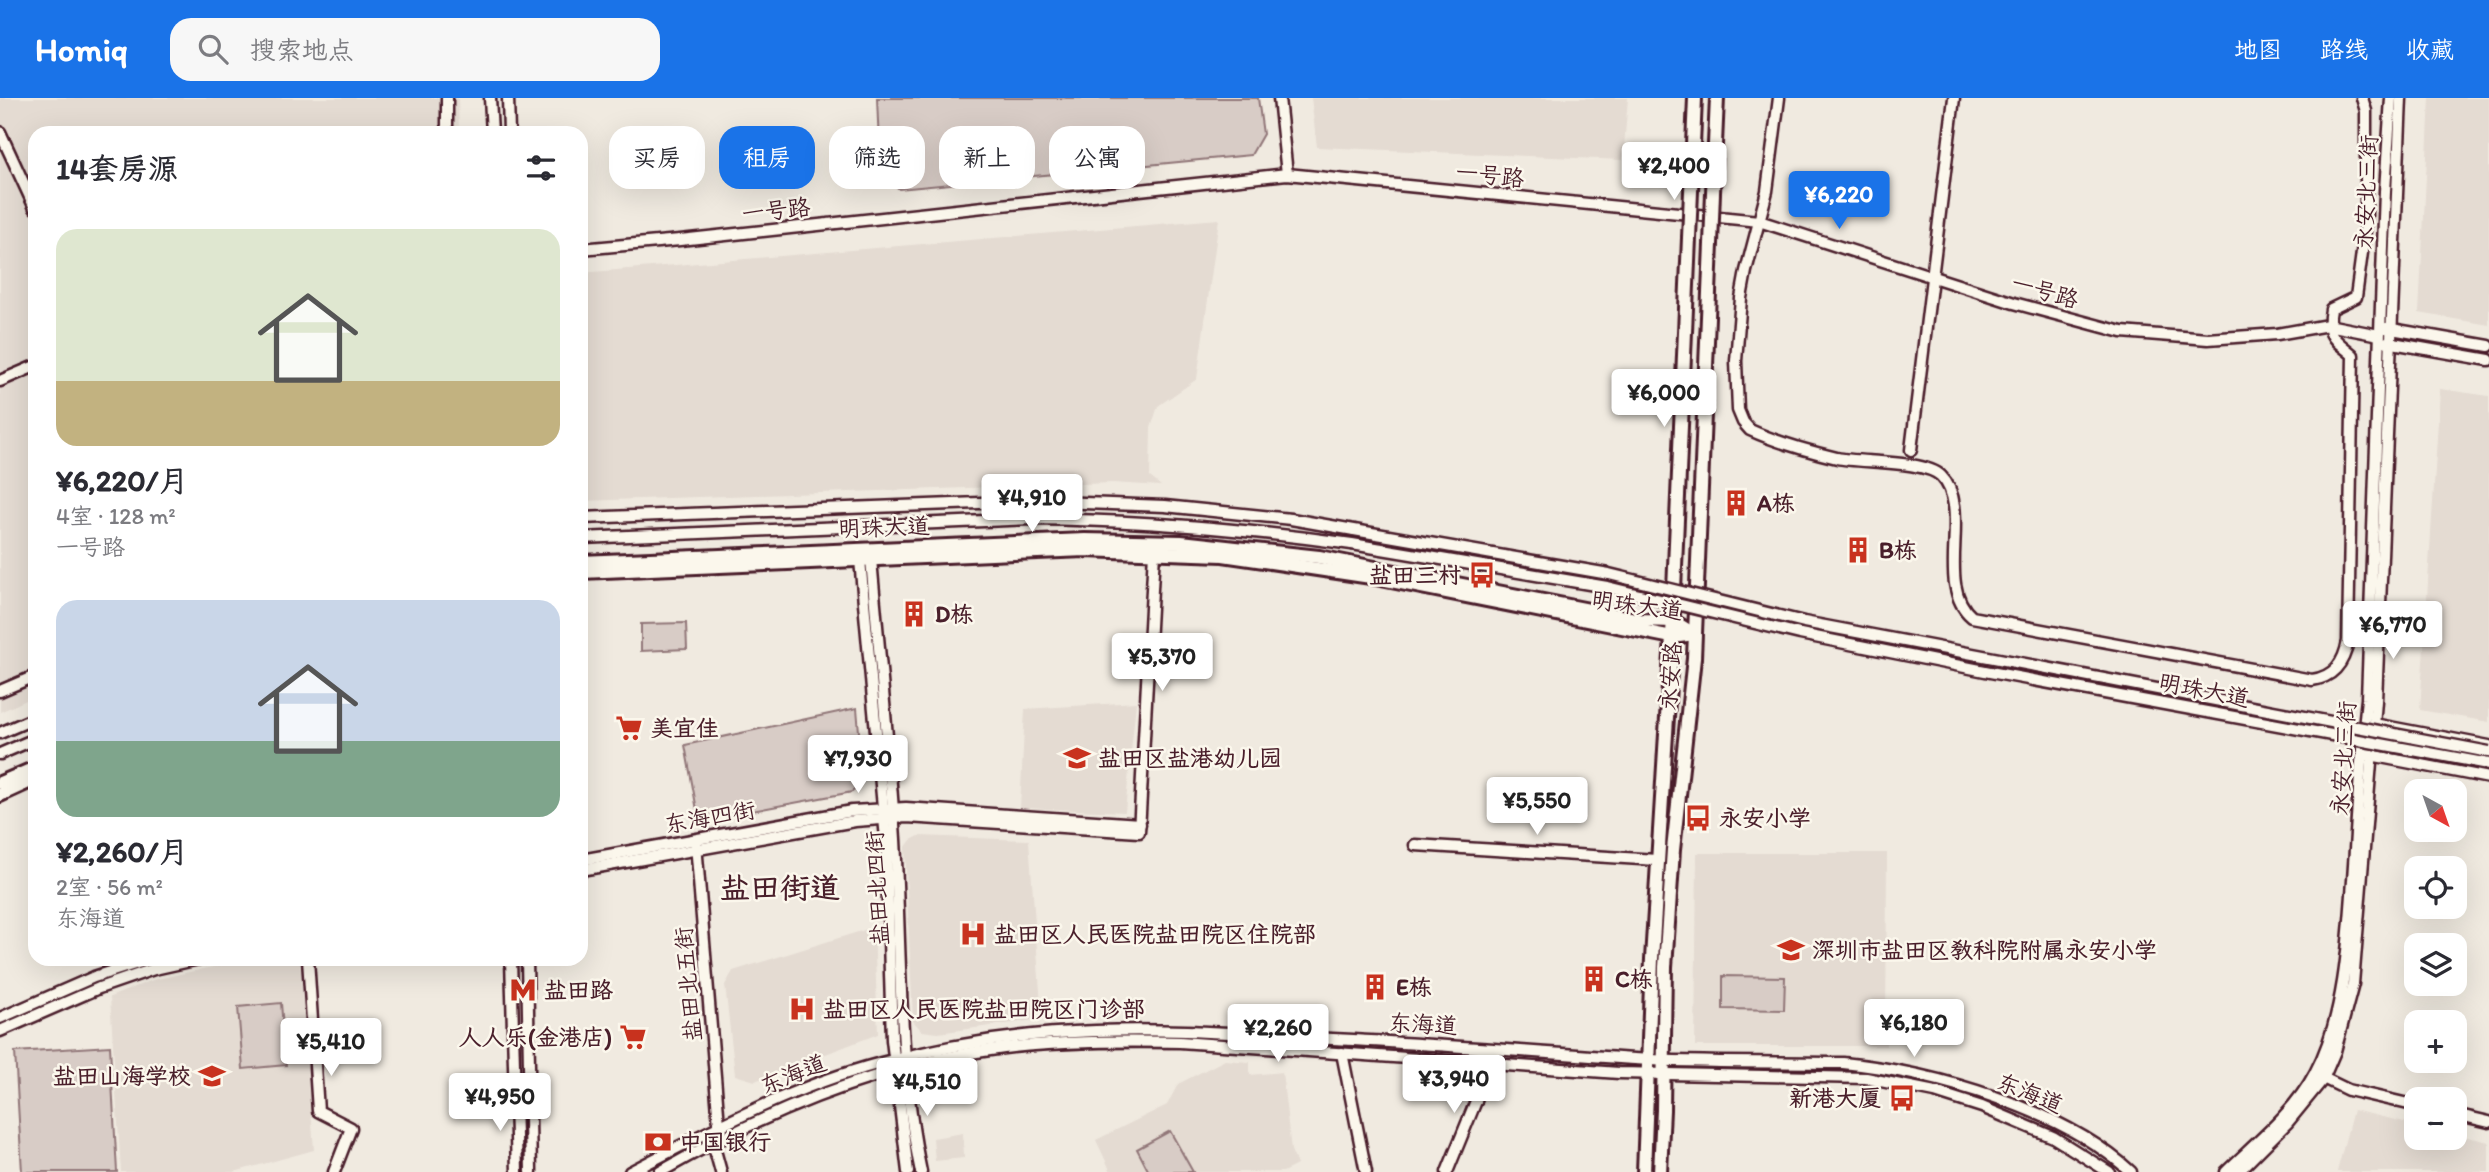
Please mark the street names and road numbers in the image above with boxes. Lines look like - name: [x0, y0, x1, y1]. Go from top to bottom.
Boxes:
- street label: 永安北三街: [2349, 134, 2383, 250]
- street label: 一号路: [1454, 157, 1526, 193]
- street label: 一号路: [740, 192, 812, 228]
- street label: 一号路: [2008, 268, 2082, 314]
- street label: 明珠大道: [838, 511, 930, 543]
- street label: 明珠大道: [1589, 585, 1685, 625]
- street label: 永安路: [1653, 640, 1687, 712]
- street label: 明珠大道: [2156, 667, 2252, 713]
- street label: 永安北三街: [2325, 700, 2361, 816]
- street label: 东海四街: [662, 795, 758, 839]
- street label: 盐田北四街: [860, 830, 894, 946]
- street label: 盐田北五街: [669, 925, 707, 1043]
- street label: 东海道: [1388, 1008, 1458, 1040]
- street label: 东海道: [756, 1048, 830, 1100]
- street label: 东海道: [1993, 1067, 2067, 1119]

